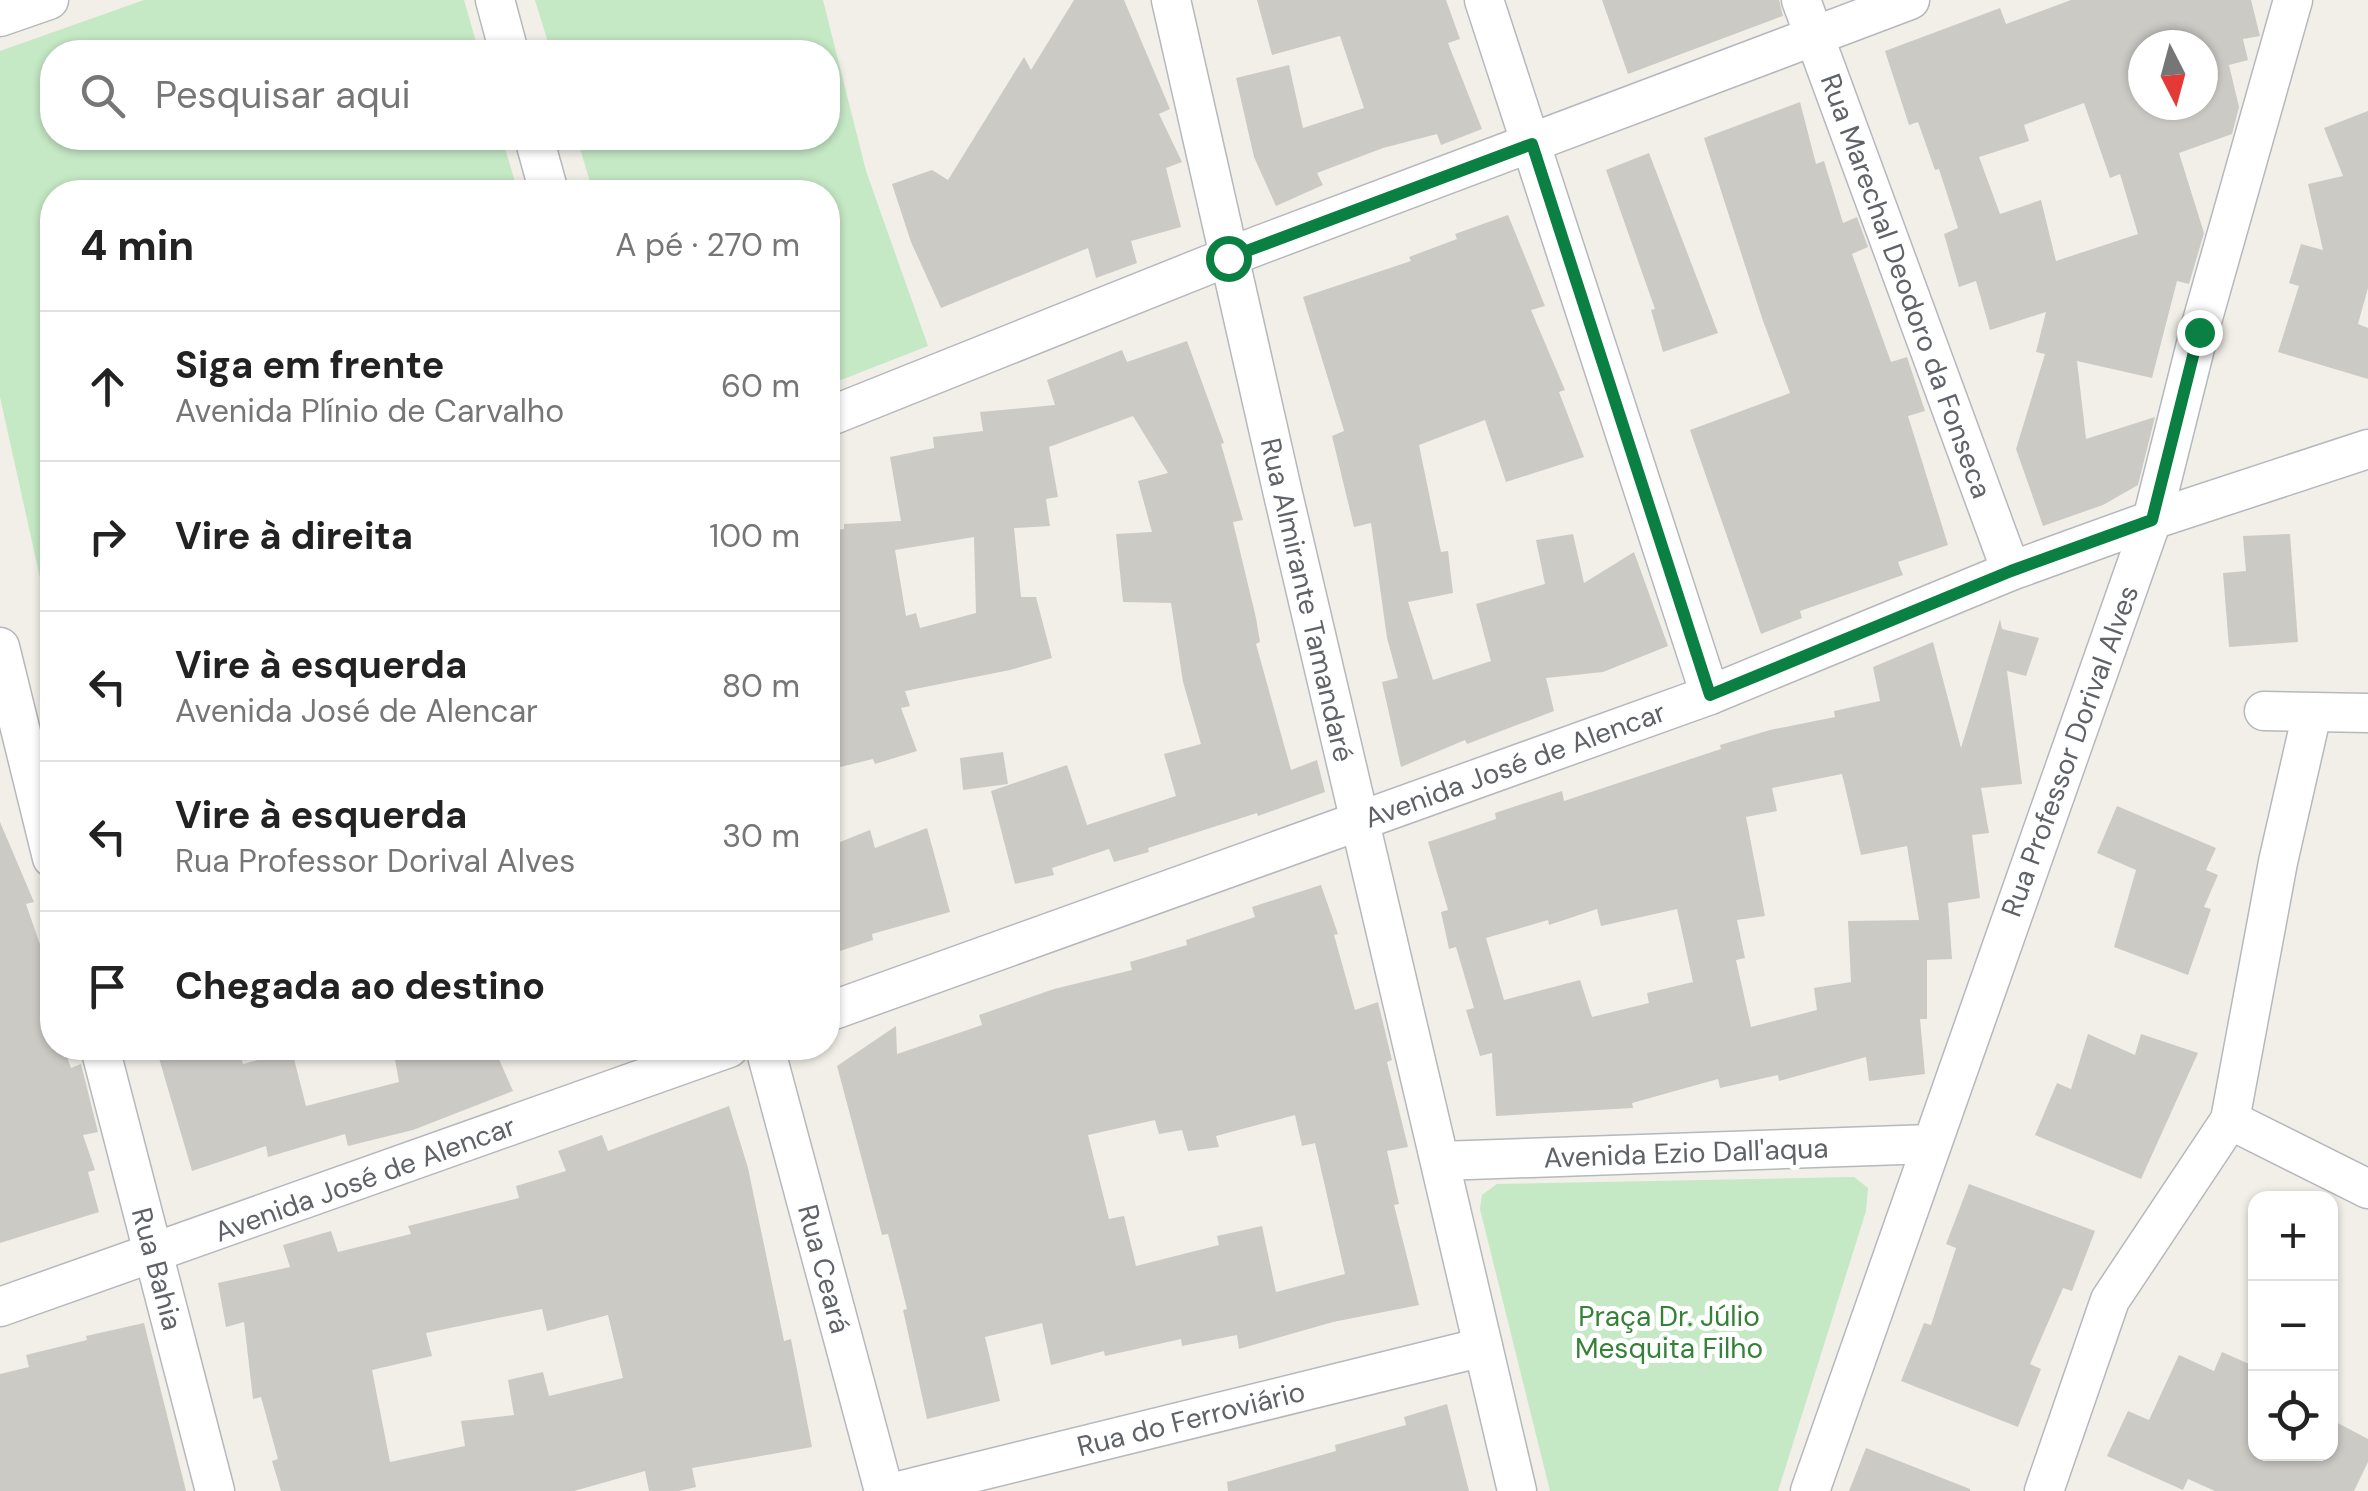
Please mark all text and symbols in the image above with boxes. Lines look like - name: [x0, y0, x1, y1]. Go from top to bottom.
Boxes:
- north arrow: [2128, 30, 2218, 120]
- search box: [40, 40, 840, 150]
- icon: search: [75, 68, 130, 123]
- street label: Rua Marechal Deodoro da Fonseca: [1812, 69, 2000, 503]
- text: Pesquisar aqui: [155, 70, 411, 120]
- text: 4 min: [80, 218, 194, 273]
- text: A pé · 270 m: [615, 224, 800, 266]
- route start: [1206, 236, 1252, 282]
- route end: [2177, 310, 2223, 356]
- text: Siga em frente: [175, 340, 444, 390]
- icon: ahead: [80, 359, 135, 414]
- text: 60 m: [721, 365, 800, 407]
- text: Avenida Plínio de Carvalho: [175, 390, 564, 432]
- street label: Rua Almirante Tamandaré: [1252, 435, 1362, 765]
- icon: right: [80, 509, 135, 564]
- text: Vire à direita: [175, 511, 413, 561]
- text: 100 m: [709, 515, 800, 557]
- street label: Rua Professor Dorival Alves: [1993, 580, 2147, 922]
- text: Vire à esquerda: [175, 640, 467, 690]
- icon: left: [80, 659, 135, 714]
- text: 80 m: [722, 665, 800, 707]
- text: Avenida José de Alencar: [175, 690, 538, 732]
- street label: Avenida José de Alencar: [1359, 693, 1671, 837]
- text: Vire à esquerda: [175, 790, 467, 840]
- icon: left: [80, 809, 135, 864]
- text: 30 m: [722, 815, 800, 857]
- text: Rua Professor Dorival Alves: [175, 840, 575, 882]
- icon: arrive: [80, 959, 135, 1014]
- text: Chegada ao destino: [175, 961, 545, 1011]
- street label: Avenida José de Alencar: [209, 1107, 521, 1251]
- street label: Avenida Ezio Dall'aqua: [1543, 1130, 1829, 1176]
- map controls: [2248, 1191, 2338, 1461]
- button: +: [2248, 1191, 2338, 1281]
- street label: Rua Ceará: [789, 1200, 859, 1338]
- street label: Rua Bahia: [123, 1204, 191, 1334]
- button: −: [2248, 1281, 2338, 1371]
- park label: Praça Dr. Júlio Mesquita Filho: [1575, 1298, 1763, 1367]
- button: locate: [2248, 1371, 2338, 1461]
- street label: Rua do Ferroviário: [1073, 1373, 1309, 1465]

